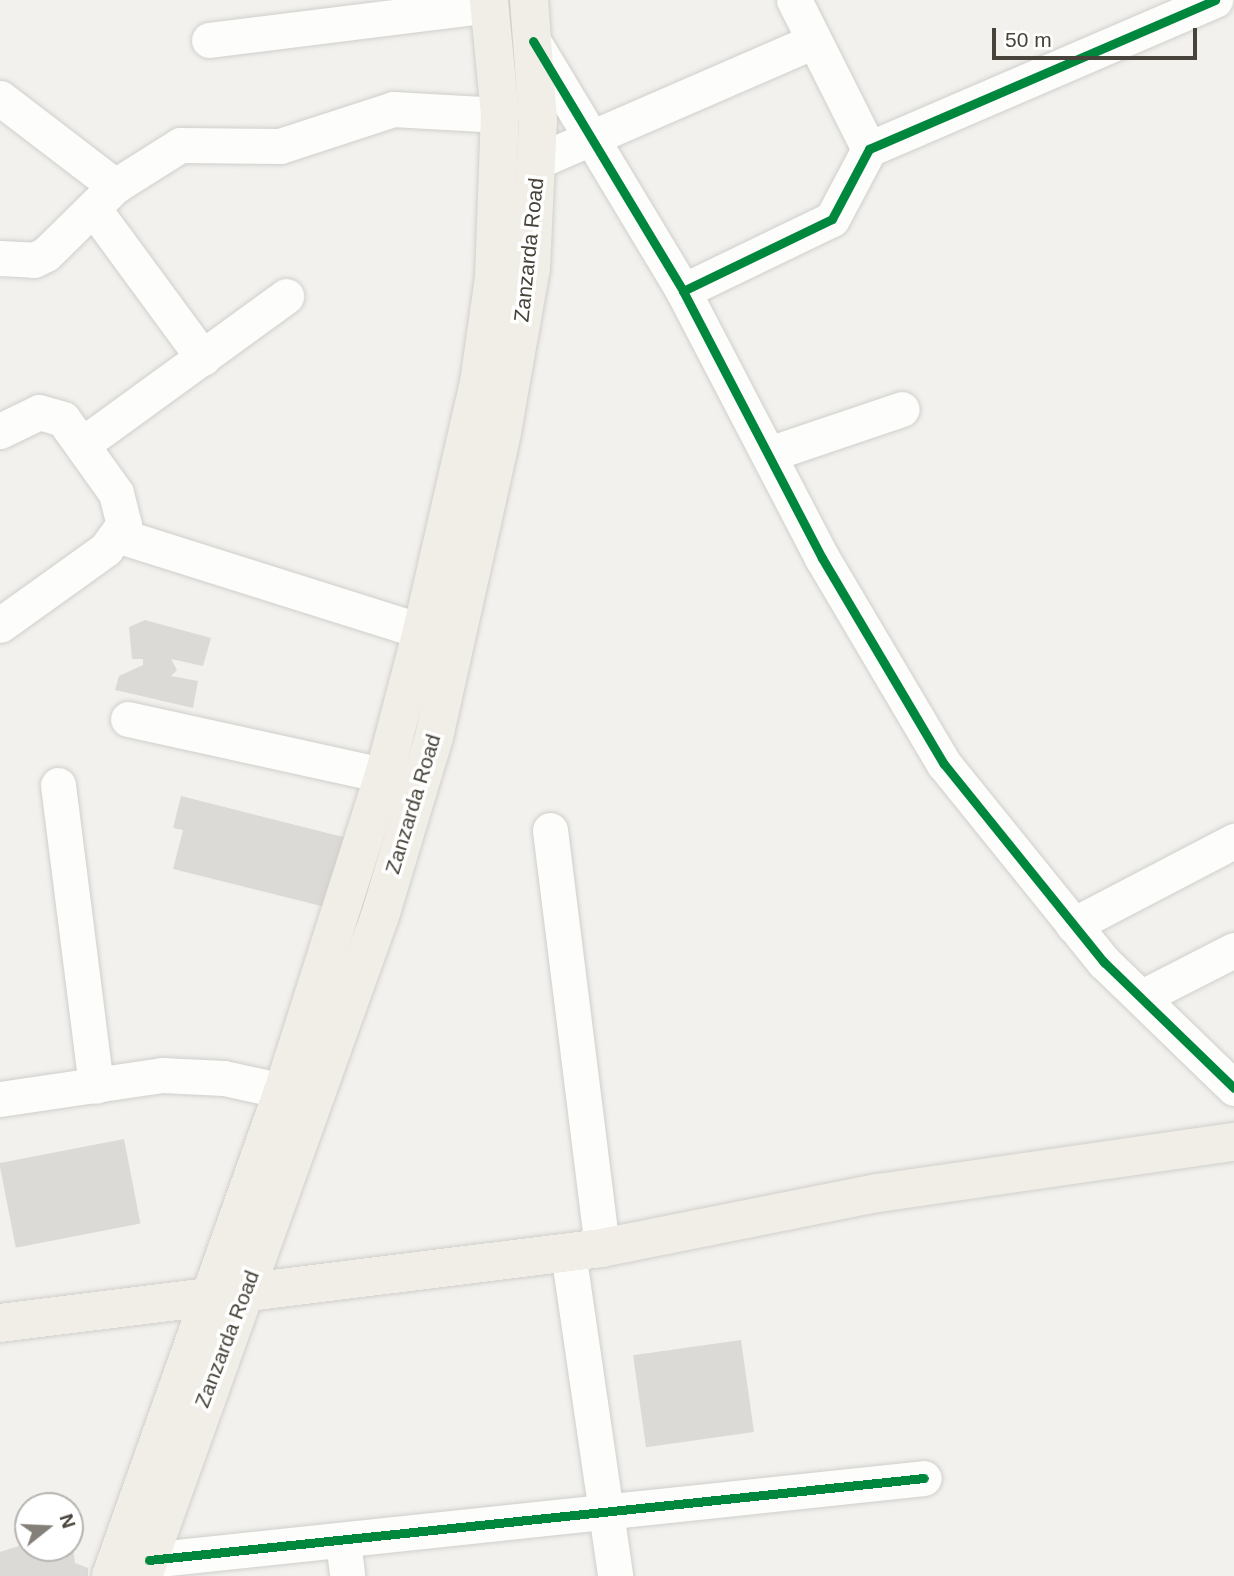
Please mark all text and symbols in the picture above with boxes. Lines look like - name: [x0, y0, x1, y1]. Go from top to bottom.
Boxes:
- scale bar: [996, 14, 1201, 58]
- text: 50 m: [1005, 28, 1052, 51]
- street label: Zanzarda Road: [509, 177, 549, 323]
- street label: Zanzarda Road: [380, 731, 446, 877]
- street label: Zanzarda Road: [189, 1267, 265, 1411]
- north arrow: [14, 1492, 84, 1562]
- text: N: [55, 1511, 80, 1531]

